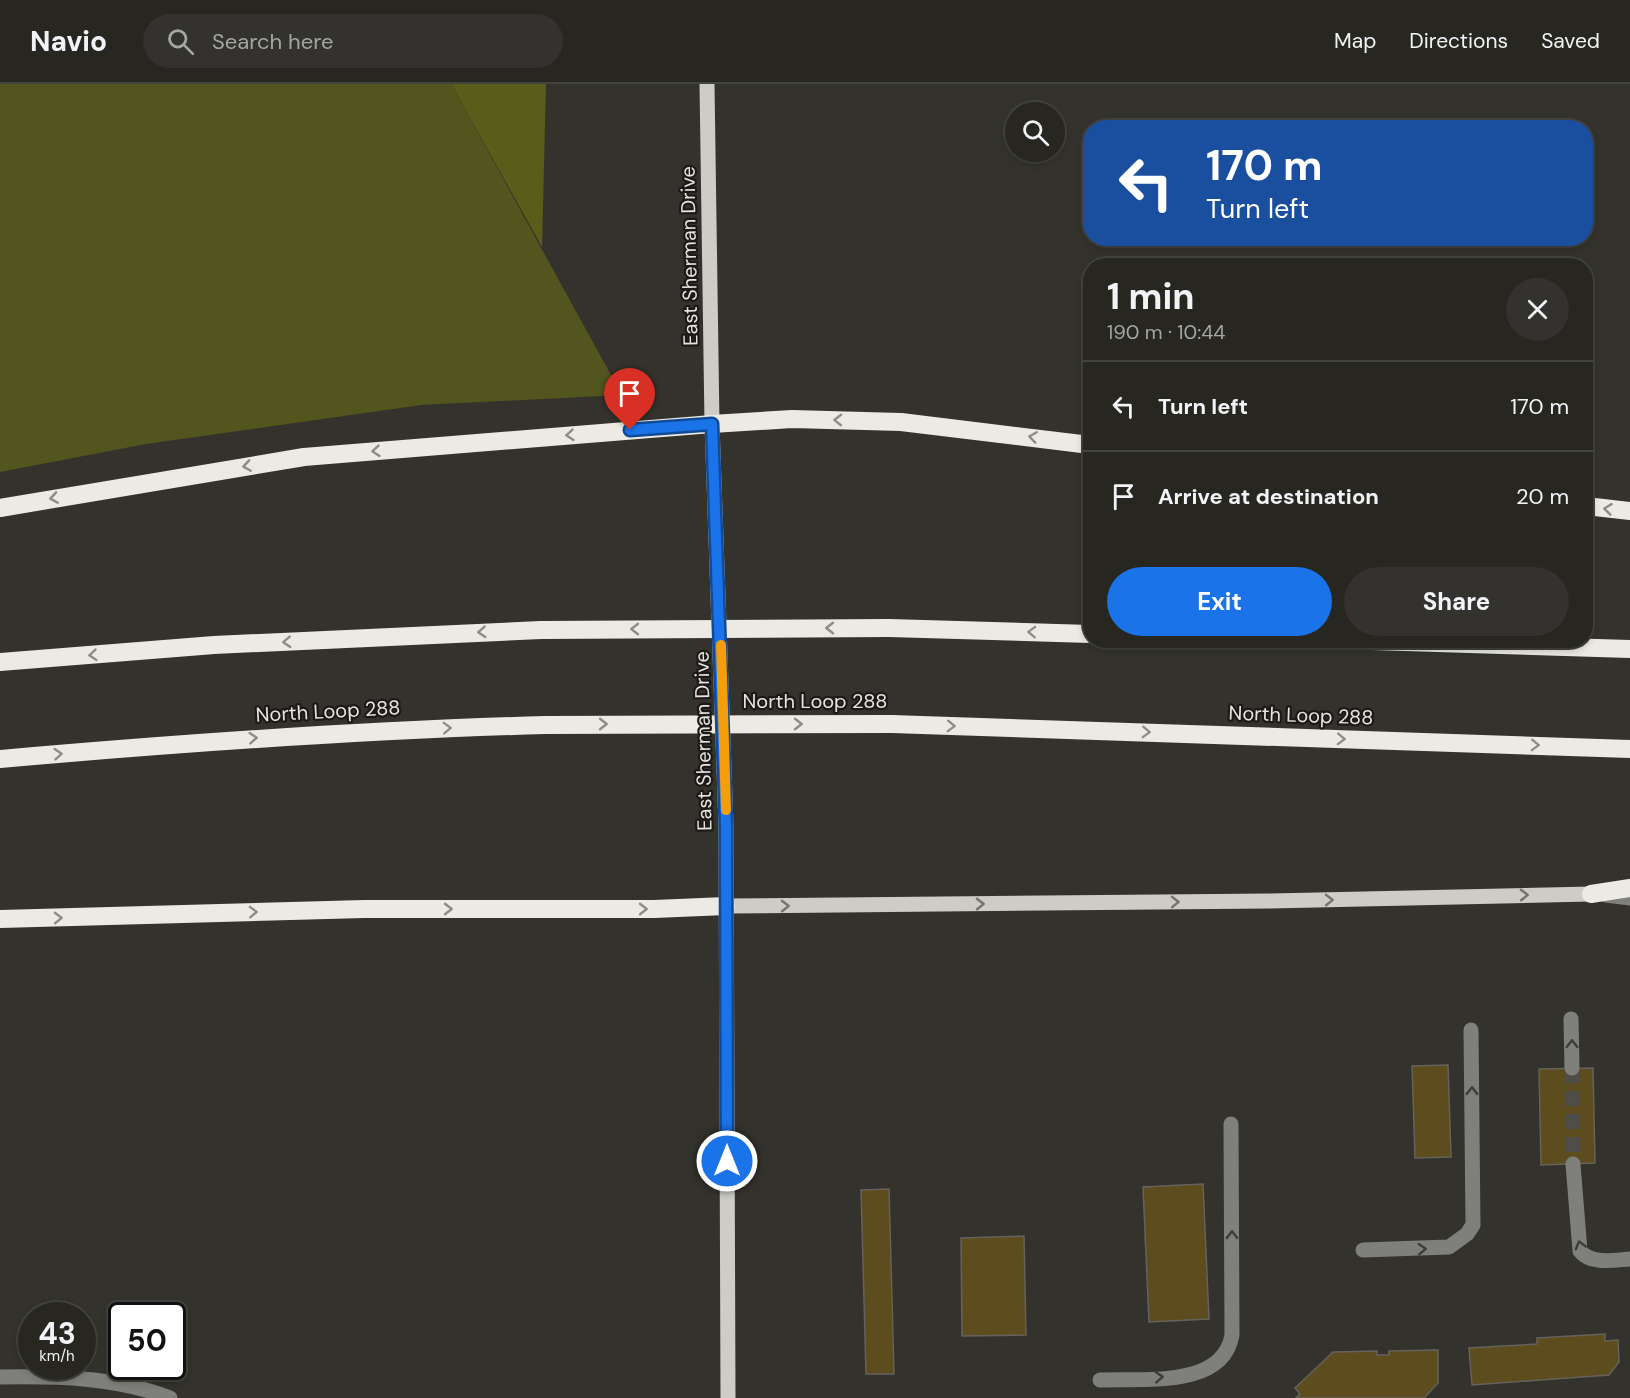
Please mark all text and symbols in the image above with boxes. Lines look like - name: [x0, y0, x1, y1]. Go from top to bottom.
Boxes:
- search box: [143, 14, 563, 68]
- text: Navio: [30, 23, 107, 60]
- icon: search: [164, 25, 197, 58]
- text: Search here: [212, 27, 333, 56]
- text: Map: [1334, 27, 1376, 55]
- text: Directions: [1409, 27, 1508, 55]
- text: Saved: [1541, 27, 1600, 55]
- map controls: [1005, 102, 1065, 162]
- button: search: [1005, 102, 1065, 162]
- text: 170 m: [1206, 138, 1323, 193]
- icon: left: [1107, 144, 1185, 222]
- street label: East Sherman Drive: [674, 166, 704, 346]
- text: Turn left: [1206, 191, 1309, 226]
- text: 1 min: [1107, 273, 1195, 320]
- button: close: [1506, 278, 1569, 341]
- text: 190 m · 10:44: [1107, 319, 1225, 345]
- pin: [604, 368, 655, 430]
- icon: arrive: [613, 377, 646, 410]
- icon: left: [1107, 390, 1140, 423]
- text: Turn left: [1158, 392, 1248, 421]
- text: 170 m: [1510, 392, 1569, 421]
- one-way arrow: [834, 414, 843, 427]
- one-way arrow: [566, 428, 575, 441]
- one-way arrow: [1028, 431, 1037, 444]
- one-way arrow: [372, 444, 381, 457]
- one-way arrow: [242, 460, 251, 472]
- icon: arrive: [1107, 480, 1140, 513]
- text: Arrive at destination: [1158, 482, 1379, 511]
- text: 20 m: [1516, 482, 1569, 511]
- one-way arrow: [50, 491, 59, 503]
- one-way arrow: [1603, 503, 1612, 515]
- button: Exit: [1107, 567, 1332, 636]
- button: Share: [1344, 567, 1569, 636]
- one-way arrow: [826, 622, 835, 634]
- one-way arrow: [631, 623, 640, 635]
- one-way arrow: [478, 626, 487, 639]
- one-way arrow: [1028, 626, 1037, 638]
- one-way arrow: [283, 635, 292, 648]
- one-way arrow: [88, 648, 97, 661]
- street label: East Sherman Drive: [688, 651, 718, 831]
- street label: North Loop 288: [743, 688, 887, 714]
- street label: North Loop 288: [255, 694, 401, 728]
- street label: North Loop 288: [1228, 699, 1374, 731]
- one-way arrow: [599, 718, 608, 730]
- one-way arrow: [794, 718, 803, 730]
- one-way arrow: [946, 719, 955, 732]
- one-way arrow: [443, 721, 452, 734]
- one-way arrow: [1141, 726, 1150, 738]
- one-way arrow: [248, 731, 257, 744]
- one-way arrow: [1336, 732, 1345, 745]
- one-way arrow: [1531, 739, 1540, 752]
- one-way arrow: [54, 747, 63, 760]
- one-way arrow: [1519, 889, 1528, 901]
- one-way arrow: [1324, 893, 1333, 906]
- one-way arrow: [1170, 896, 1179, 908]
- one-way arrow: [975, 898, 984, 910]
- one-way arrow: [780, 900, 789, 912]
- one-way arrow: [444, 903, 453, 915]
- one-way arrow: [639, 903, 648, 915]
- one-way arrow: [249, 906, 258, 918]
- one-way arrow: [54, 912, 63, 924]
- one-way arrow: [1566, 1039, 1578, 1048]
- one-way arrow: [1466, 1086, 1478, 1095]
- position arrow: [695, 1129, 759, 1193]
- one-way arrow: [1226, 1230, 1238, 1239]
- one-way arrow: [1575, 1241, 1588, 1251]
- one-way arrow: [1417, 1242, 1426, 1255]
- speed limit sign: 50: [108, 1302, 186, 1380]
- text: 43: [38, 1314, 76, 1353]
- text: km/h: [39, 1346, 75, 1366]
- one-way arrow: [1154, 1371, 1163, 1384]

